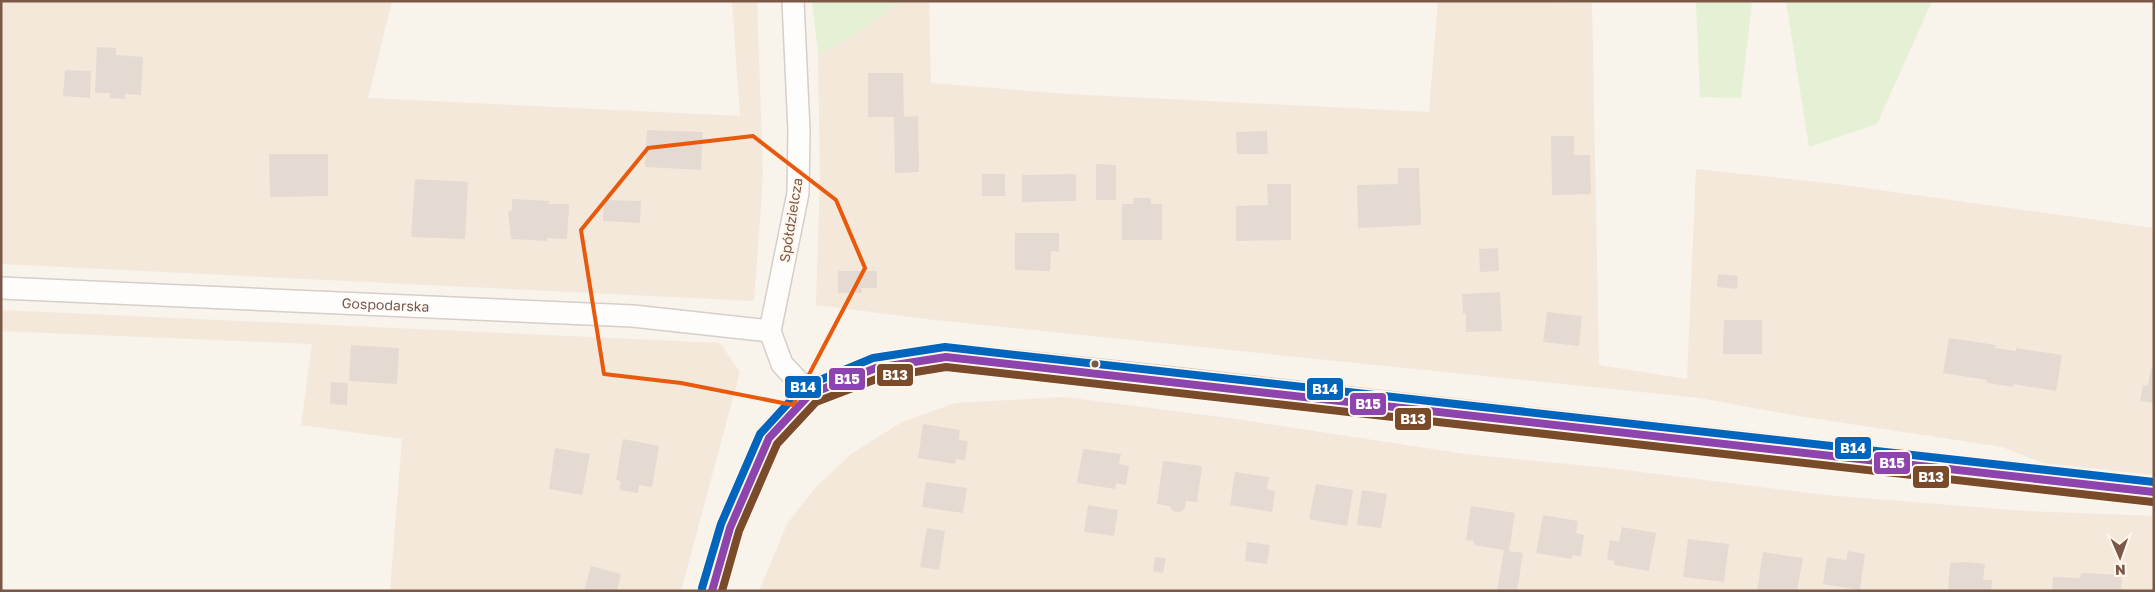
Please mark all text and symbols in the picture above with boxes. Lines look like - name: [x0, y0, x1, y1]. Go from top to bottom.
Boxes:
- street label: Spółdzielcza: [775, 176, 806, 263]
- street label: Gospodarska: [341, 294, 430, 315]
- unlabelled marker: [1090, 359, 1100, 369]
- line badge: B13: [876, 363, 914, 387]
- text: B13: [882, 366, 908, 383]
- line badge: B15: [828, 367, 866, 391]
- text: B15: [834, 370, 860, 387]
- line badge: B14: [784, 375, 822, 399]
- line badge: B14: [1306, 377, 1344, 401]
- text: B14: [790, 378, 816, 395]
- text: B14: [1312, 380, 1338, 397]
- line badge: B15: [1349, 392, 1387, 416]
- text: B15: [1355, 395, 1381, 412]
- line badge: B13: [1394, 407, 1432, 431]
- text: B13: [1400, 410, 1426, 427]
- line badge: B14: [1834, 436, 1872, 460]
- text: B14: [1840, 439, 1866, 456]
- line badge: B15: [1873, 451, 1911, 475]
- text: B15: [1879, 454, 1905, 471]
- line badge: B13: [1912, 465, 1950, 489]
- text: B13: [1918, 468, 1944, 485]
- north arrow: [2095, 532, 2145, 582]
- text: N: [2115, 562, 2126, 579]

